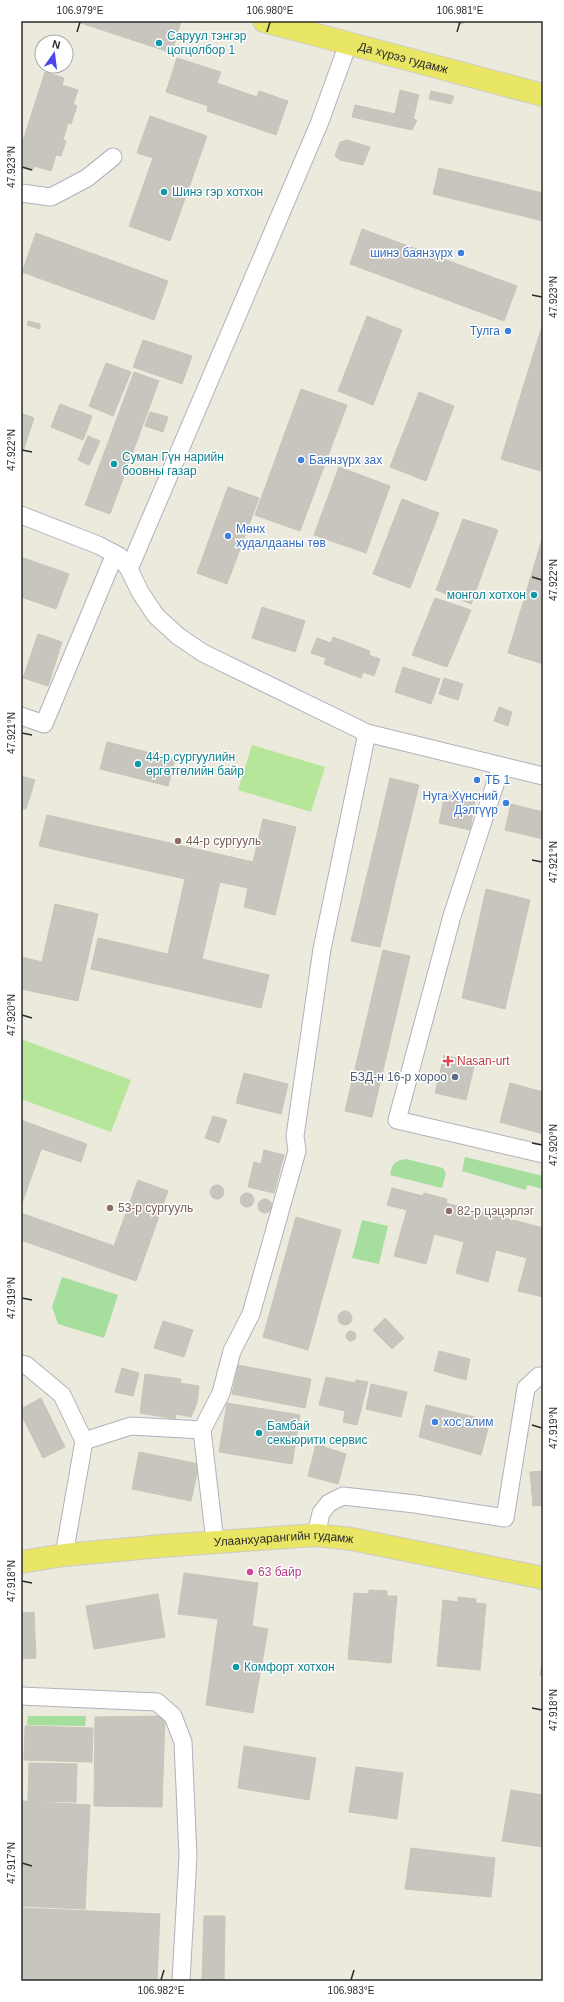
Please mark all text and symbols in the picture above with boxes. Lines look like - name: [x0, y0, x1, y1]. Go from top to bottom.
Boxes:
- text: 106.979°E: [57, 5, 104, 16]
- text: 106.980°E: [247, 5, 294, 16]
- text: 106.981°E: [437, 5, 484, 16]
- place label: Саруул тэнгэр цогцолбор 1: [167, 29, 247, 57]
- north arrow: [34, 34, 74, 74]
- text: N: [51, 38, 62, 51]
- marker: Саруул тэнгэр цогцолбор 1: [154, 38, 164, 48]
- street label: Да хүрээ гудамж: [357, 39, 450, 77]
- text: 47.923°N: [6, 146, 17, 188]
- place label: Шинэ гэр хотхон: [172, 185, 263, 199]
- marker: Шинэ гэр хотхон: [159, 187, 169, 197]
- place label: шинэ баянзүрх: [370, 246, 453, 260]
- marker: шинэ баянзүрх: [456, 248, 466, 258]
- text: 47.923°N: [548, 276, 559, 318]
- place label: Тулга: [470, 324, 500, 338]
- marker: Тулга: [503, 326, 513, 336]
- text: 47.922°N: [6, 429, 17, 471]
- place label: Суман Гүн нарийн боовны газар: [122, 450, 224, 478]
- place label: Баянзүрх зах: [309, 453, 382, 467]
- marker: Баянзүрх зах: [296, 455, 306, 465]
- marker: Суман Гүн нарийн боовны газар: [109, 459, 119, 469]
- place label: Мөнх худалдааны төв: [236, 522, 326, 550]
- marker: Мөнх худалдааны төв: [223, 531, 233, 541]
- text: 47.922°N: [548, 559, 559, 601]
- place label: монгол хотхон: [447, 588, 526, 602]
- marker: монгол хотхон: [529, 590, 539, 600]
- text: 47.921°N: [6, 712, 17, 754]
- place label: 44-р сургуулийн өргөтгөлийн байр: [146, 750, 244, 778]
- marker: 44-р сургуулийн өргөтгөлийн байр: [133, 759, 143, 769]
- place label: ТБ 1: [485, 773, 511, 787]
- marker: ТБ 1: [472, 775, 482, 785]
- place label: Нуга Хүнсний Дэлгүүр: [423, 789, 498, 817]
- marker: Нуга Хүнсний Дэлгүүр: [501, 798, 511, 808]
- place label: 44-р сургууль: [186, 834, 261, 848]
- marker: 44-р сургууль: [173, 836, 183, 846]
- text: 47.921°N: [548, 841, 559, 883]
- text: 47.920°N: [6, 994, 17, 1036]
- place label: Nasan-urt: [457, 1054, 510, 1068]
- marker: Nasan-urt: [442, 1055, 454, 1067]
- place label: БЗД-н 16-р хороо: [350, 1070, 447, 1084]
- marker: БЗД-н 16-р хороо: [450, 1072, 460, 1082]
- text: 47.920°N: [548, 1124, 559, 1166]
- place label: 53-р сургууль: [118, 1201, 193, 1215]
- marker: 53-р сургууль: [105, 1203, 115, 1213]
- place label: 82-р цэцэрлэг: [457, 1204, 535, 1218]
- marker: 82-р цэцэрлэг: [444, 1206, 454, 1216]
- text: 47.919°N: [6, 1277, 17, 1319]
- text: 47.919°N: [548, 1407, 559, 1449]
- place label: хос алим: [443, 1415, 494, 1429]
- marker: хос алим: [430, 1417, 440, 1427]
- place label: Бамбай секьюрити сервис: [267, 1419, 368, 1447]
- marker: Бамбай секьюрити сервис: [254, 1428, 264, 1438]
- street label: Улаанхуарангийн гудамж: [213, 1528, 354, 1549]
- text: 47.918°N: [6, 1560, 17, 1602]
- place label: 63 байр: [258, 1565, 302, 1579]
- marker: 63 байр: [245, 1567, 255, 1577]
- place label: Комфорт хотхон: [244, 1660, 335, 1674]
- marker: Комфорт хотхон: [231, 1662, 241, 1672]
- text: 47.918°N: [548, 1689, 559, 1731]
- text: 47.917°N: [6, 1842, 17, 1884]
- text: 106.982°E: [138, 1985, 185, 1996]
- text: 106.983°E: [328, 1985, 375, 1996]

